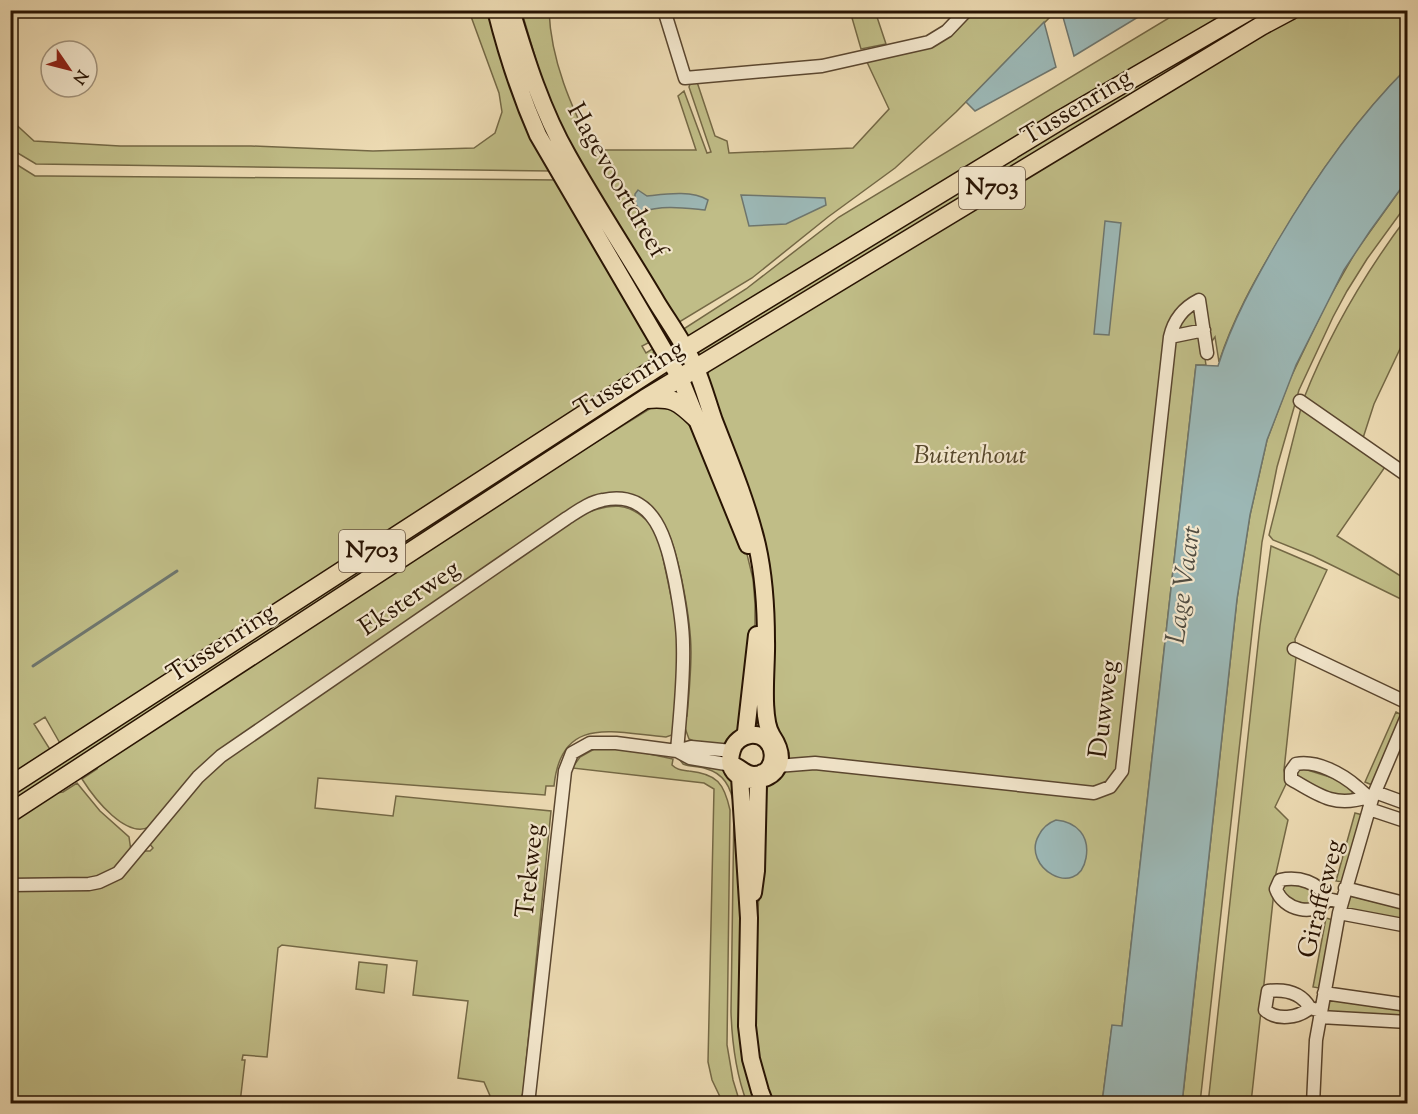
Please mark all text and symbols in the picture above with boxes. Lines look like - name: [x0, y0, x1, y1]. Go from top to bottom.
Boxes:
- north arrow: [39, 39, 99, 99]
- street label: Tussenring: [1015, 60, 1139, 156]
- text: N: [66, 64, 92, 88]
- street label: Hagevoortdreef: [557, 96, 676, 266]
- road number: N703: [959, 167, 1025, 209]
- street label: Tussenring: [568, 332, 692, 428]
- park label: Buitenhout: [913, 438, 1027, 475]
- water label: Lage Vaart: [1157, 523, 1213, 647]
- road number: N703: [339, 530, 405, 572]
- street label: Eksterweg: [352, 552, 468, 646]
- street label: Tussenring: [160, 595, 284, 693]
- street label: Duwweg: [1081, 658, 1129, 760]
- street label: Trekweg: [508, 822, 554, 920]
- street label: Giraffeweg: [1289, 836, 1355, 962]

